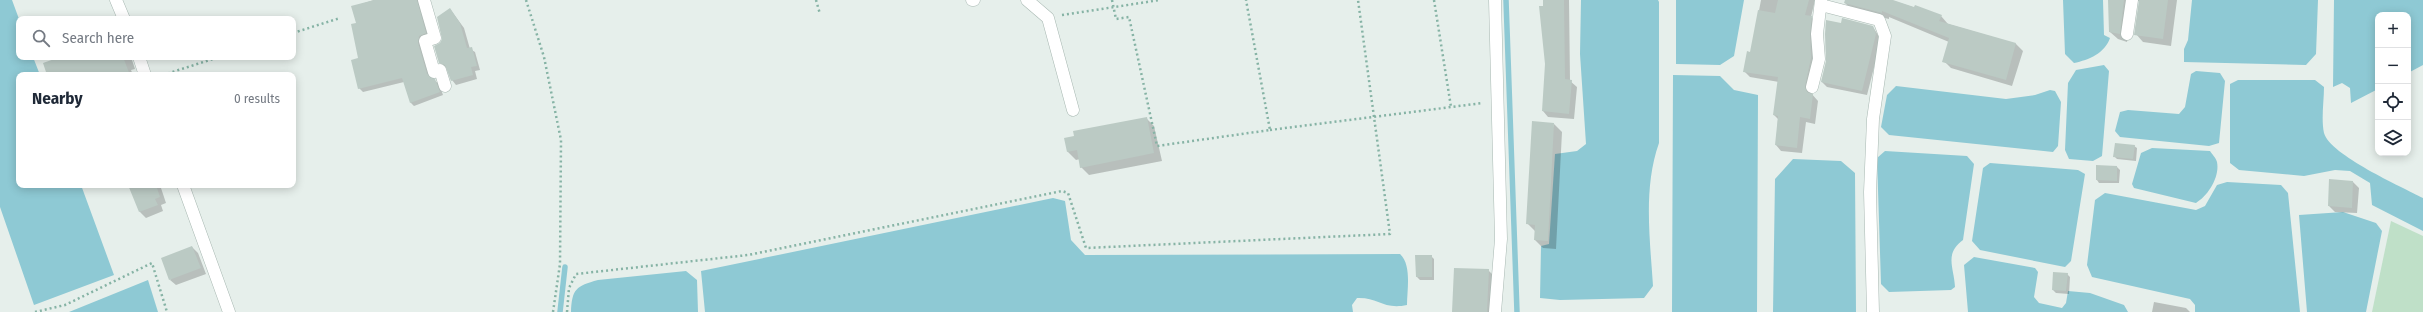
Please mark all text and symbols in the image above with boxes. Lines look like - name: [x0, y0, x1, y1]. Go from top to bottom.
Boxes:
- map controls: [2375, 12, 2411, 156]
- button: +: [2375, 12, 2411, 48]
- search box: [16, 16, 296, 60]
- icon: search: [30, 27, 52, 49]
- text: Search here: [62, 29, 134, 47]
- button: −: [2375, 48, 2411, 84]
- button: locate: [2375, 84, 2411, 120]
- text: Nearby: [32, 88, 83, 109]
- text: 0 results: [234, 91, 280, 106]
- button: layers: [2375, 120, 2411, 156]

